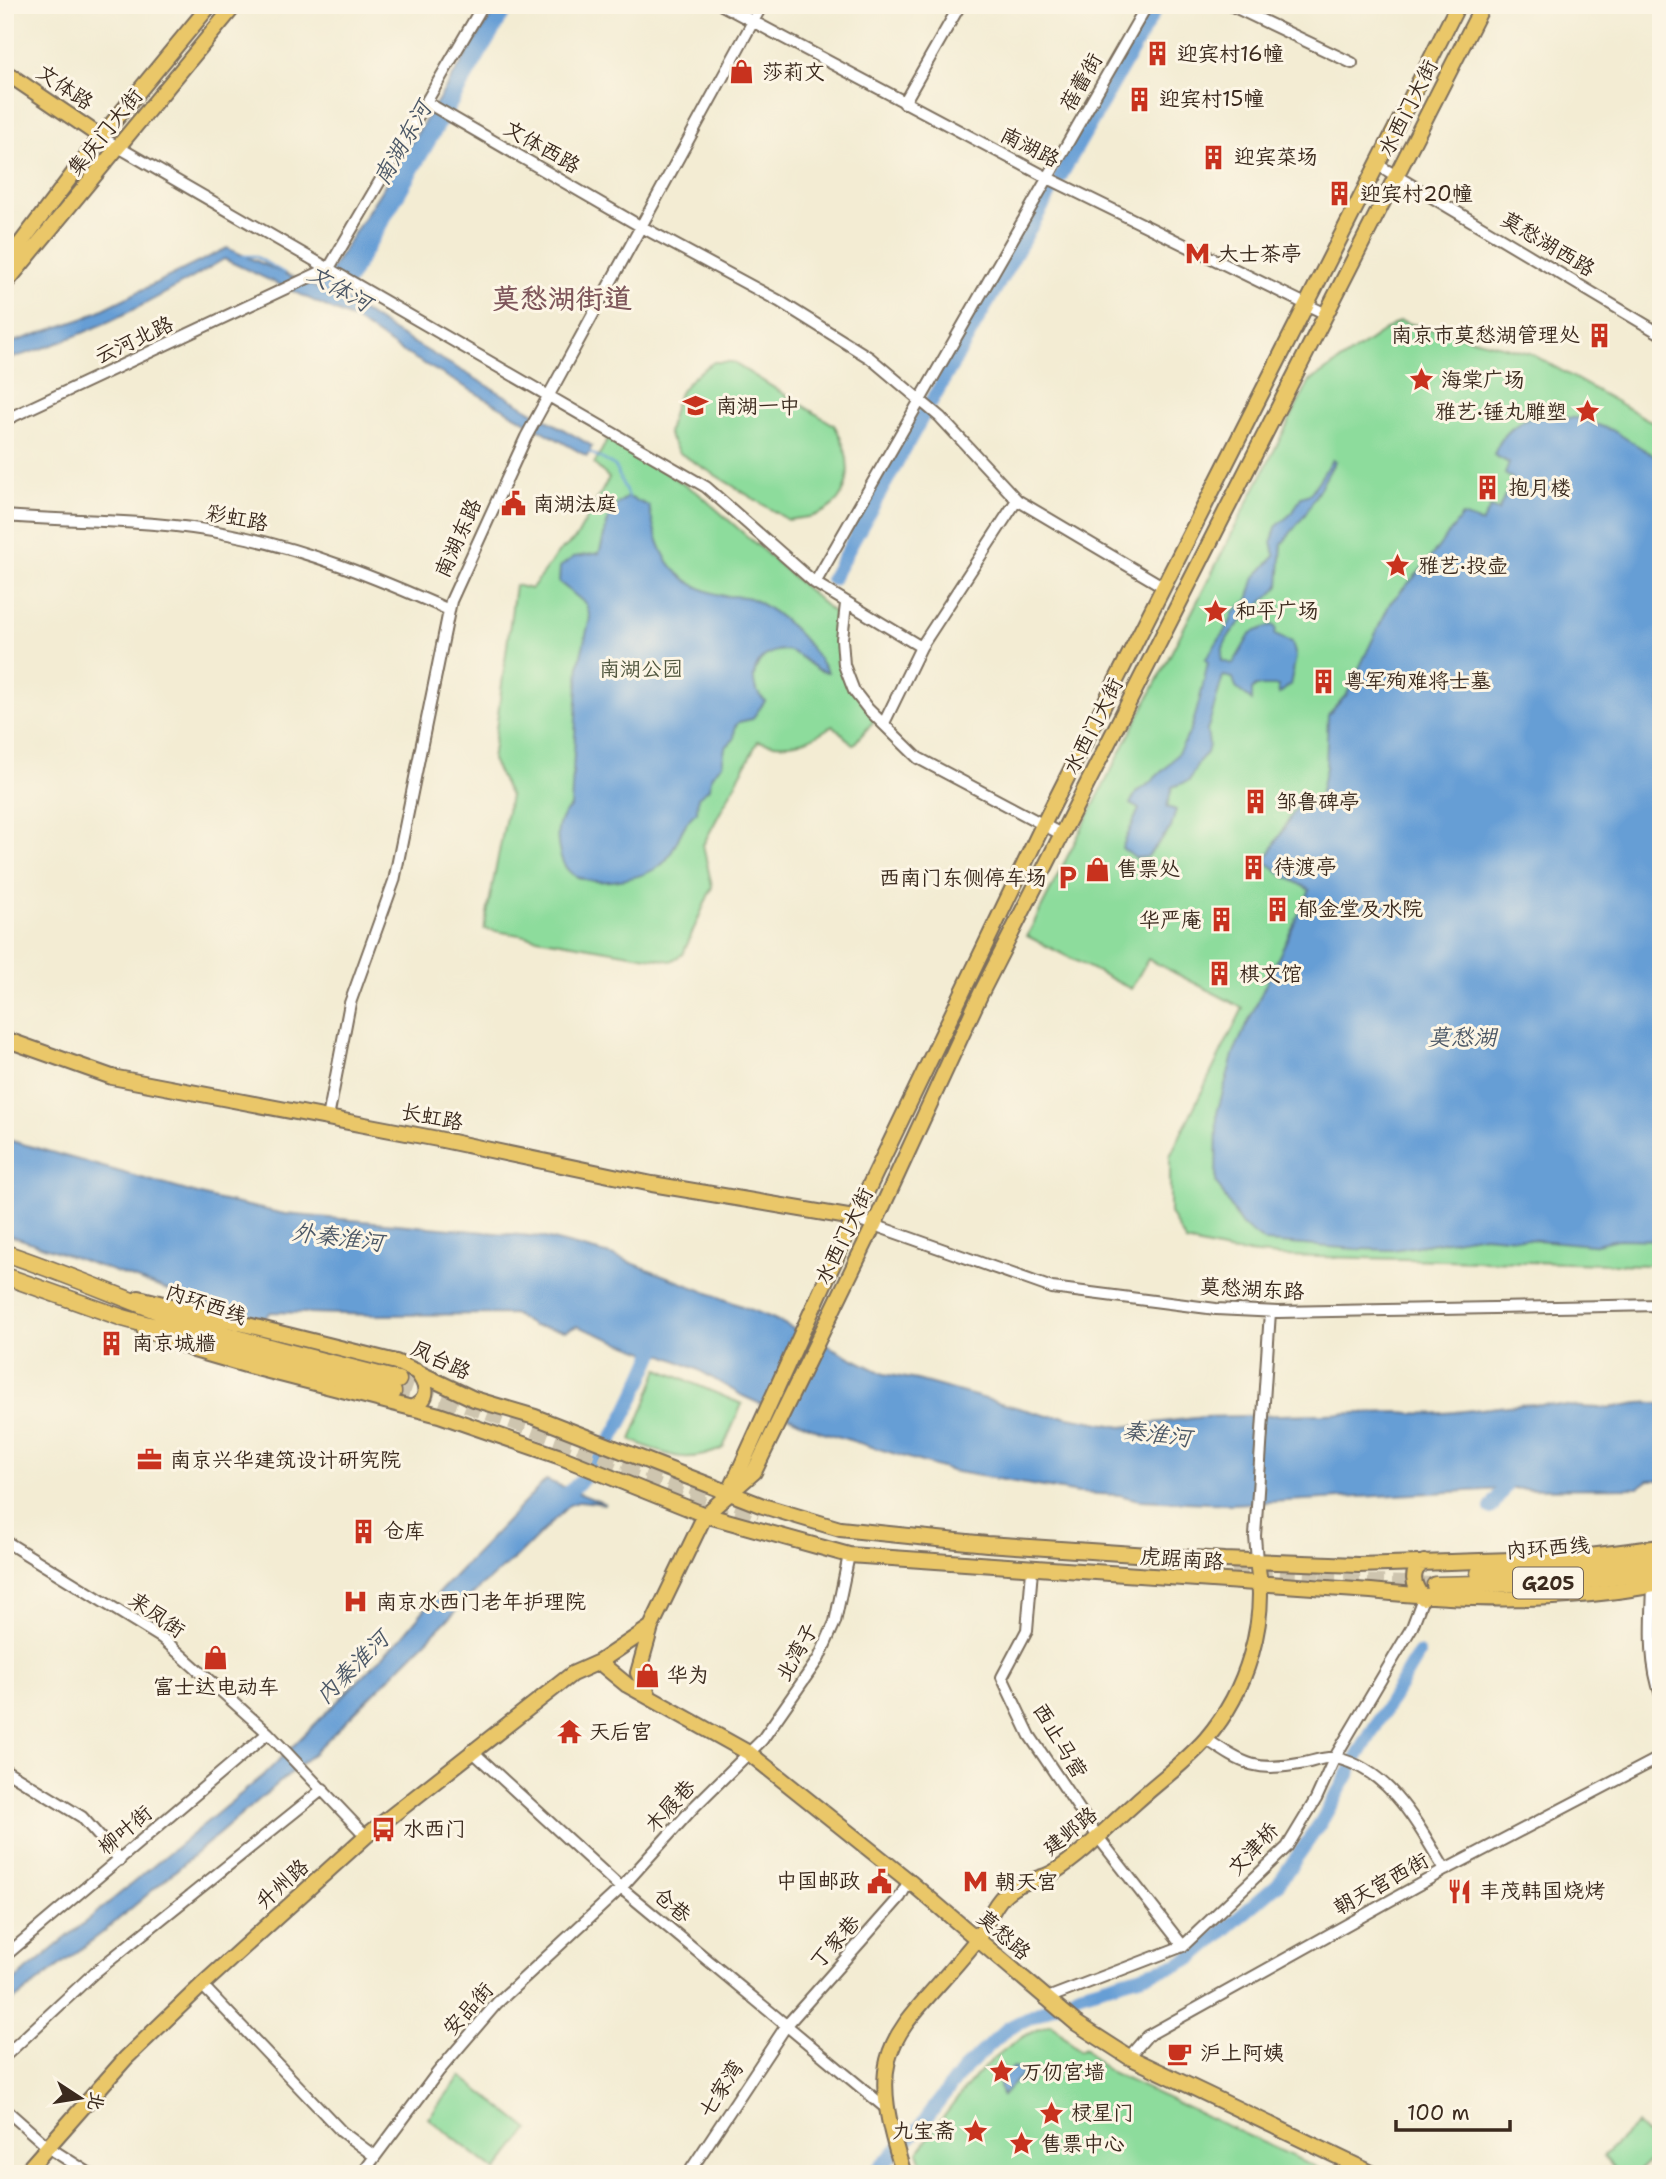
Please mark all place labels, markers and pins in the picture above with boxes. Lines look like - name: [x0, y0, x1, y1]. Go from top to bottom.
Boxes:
- building icon: 迎宾村16幢: [1143, 40, 1171, 68]
- place label: 迎宾村16幢: [1177, 40, 1284, 68]
- shop icon: 莎莉文: [728, 58, 756, 86]
- place label: 莎莉文: [762, 58, 825, 86]
- building icon: 迎宾村15幢: [1125, 85, 1153, 113]
- place label: 迎宾村15幢: [1159, 85, 1264, 113]
- building icon: 迎宾菜场: [1200, 143, 1228, 171]
- place label: 迎宾菜场: [1234, 143, 1318, 171]
- building icon: 迎宾村20幢: [1326, 180, 1354, 208]
- place label: 迎宾村20幢: [1360, 180, 1473, 208]
- metro station icon: 大士茶亭: [1184, 240, 1212, 268]
- place label: 大士茶亭: [1218, 240, 1302, 268]
- place label: 南京市莫愁湖管理处: [1391, 321, 1580, 349]
- building icon: 南京市莫愁湖管理处: [1586, 321, 1614, 349]
- place icon: 海棠广场: [1407, 366, 1435, 394]
- place label: 海棠广场: [1441, 366, 1525, 394]
- school or university icon: 南湖一中: [682, 392, 710, 420]
- place label: 南湖一中: [716, 392, 800, 420]
- place label: 雅艺·锤丸雕塑: [1435, 398, 1567, 426]
- place icon: 雅艺·锤丸雕塑: [1573, 398, 1601, 426]
- building icon: 抱月楼: [1474, 474, 1502, 502]
- place label: 抱月楼: [1508, 474, 1571, 502]
- public building icon: 南湖法庭: [499, 490, 527, 518]
- place label: 南湖法庭: [533, 490, 617, 518]
- place icon: 雅艺·投壶: [1384, 552, 1412, 580]
- place label: 雅艺·投壶: [1418, 552, 1508, 580]
- place icon: 和平广场: [1201, 597, 1229, 625]
- place label: 和平广场: [1235, 597, 1319, 625]
- building icon: 粤军殉难将士墓: [1310, 667, 1338, 695]
- place label: 粤军殉难将士墓: [1344, 667, 1491, 695]
- building icon: 邹鲁碑亭: [1242, 788, 1270, 816]
- place label: 邹鲁碑亭: [1276, 788, 1360, 816]
- building icon: 待渡亭: [1240, 853, 1268, 881]
- place label: 待渡亭: [1274, 853, 1337, 881]
- shop icon: 售票处: [1083, 855, 1111, 883]
- place label: 售票处: [1117, 855, 1180, 883]
- place label: 西南门东侧停车场: [879, 864, 1047, 892]
- parking icon: 西南门东侧停车场: [1053, 864, 1081, 892]
- building icon: 郁金堂及水院: [1263, 895, 1291, 923]
- place label: 郁金堂及水院: [1297, 895, 1423, 923]
- place label: 华严庵: [1139, 906, 1202, 934]
- building icon: 华严庵: [1208, 906, 1236, 934]
- building icon: 棋文馆: [1205, 960, 1233, 988]
- place label: 棋文馆: [1239, 960, 1302, 988]
- building icon: 南京城牆: [98, 1329, 126, 1357]
- place label: 南京城牆: [132, 1329, 216, 1357]
- office icon: 南京兴华建筑设计研究院: [136, 1446, 164, 1474]
- place label: 南京兴华建筑设计研究院: [170, 1446, 401, 1474]
- building icon: 仓库: [349, 1517, 377, 1545]
- place label: 仓库: [383, 1517, 425, 1545]
- hospital icon: 南京水西门老年护理院: [342, 1588, 370, 1616]
- place label: 南京水西门老年护理院: [376, 1588, 586, 1616]
- shop icon: 富士达电动车: [202, 1644, 230, 1672]
- shop icon: 华为: [633, 1661, 661, 1689]
- place label: 华为: [667, 1661, 709, 1689]
- place label: 富士达电动车: [153, 1673, 279, 1701]
- temple icon: 天后宫: [555, 1718, 583, 1746]
- place label: 天后宫: [589, 1718, 652, 1746]
- bus stop icon: 水西门: [369, 1815, 397, 1843]
- place label: 水西门: [403, 1815, 466, 1843]
- place label: 中国邮政: [776, 1867, 860, 1895]
- public building icon: 中国邮政: [866, 1867, 894, 1895]
- metro station icon: 朝天宫: [961, 1868, 989, 1896]
- place label: 朝天宫: [995, 1868, 1058, 1896]
- restaurant icon: 丰茂韩国烧烤: [1445, 1877, 1473, 1905]
- place label: 丰茂韩国烧烤: [1479, 1877, 1605, 1905]
- cafe icon: 沪上阿姨: [1166, 2039, 1194, 2067]
- place label: 沪上阿姨: [1200, 2039, 1284, 2067]
- place icon: 万仞宫墙: [987, 2058, 1015, 2086]
- place label: 万仞宫墙: [1021, 2058, 1105, 2086]
- place icon: 棂星门: [1037, 2099, 1065, 2127]
- place label: 棂星门: [1071, 2099, 1134, 2127]
- place label: 九宝斋: [892, 2117, 955, 2145]
- place icon: 九宝斋: [961, 2117, 989, 2145]
- place icon: 售票中心: [1007, 2130, 1035, 2158]
- place label: 售票中心: [1041, 2130, 1125, 2158]

